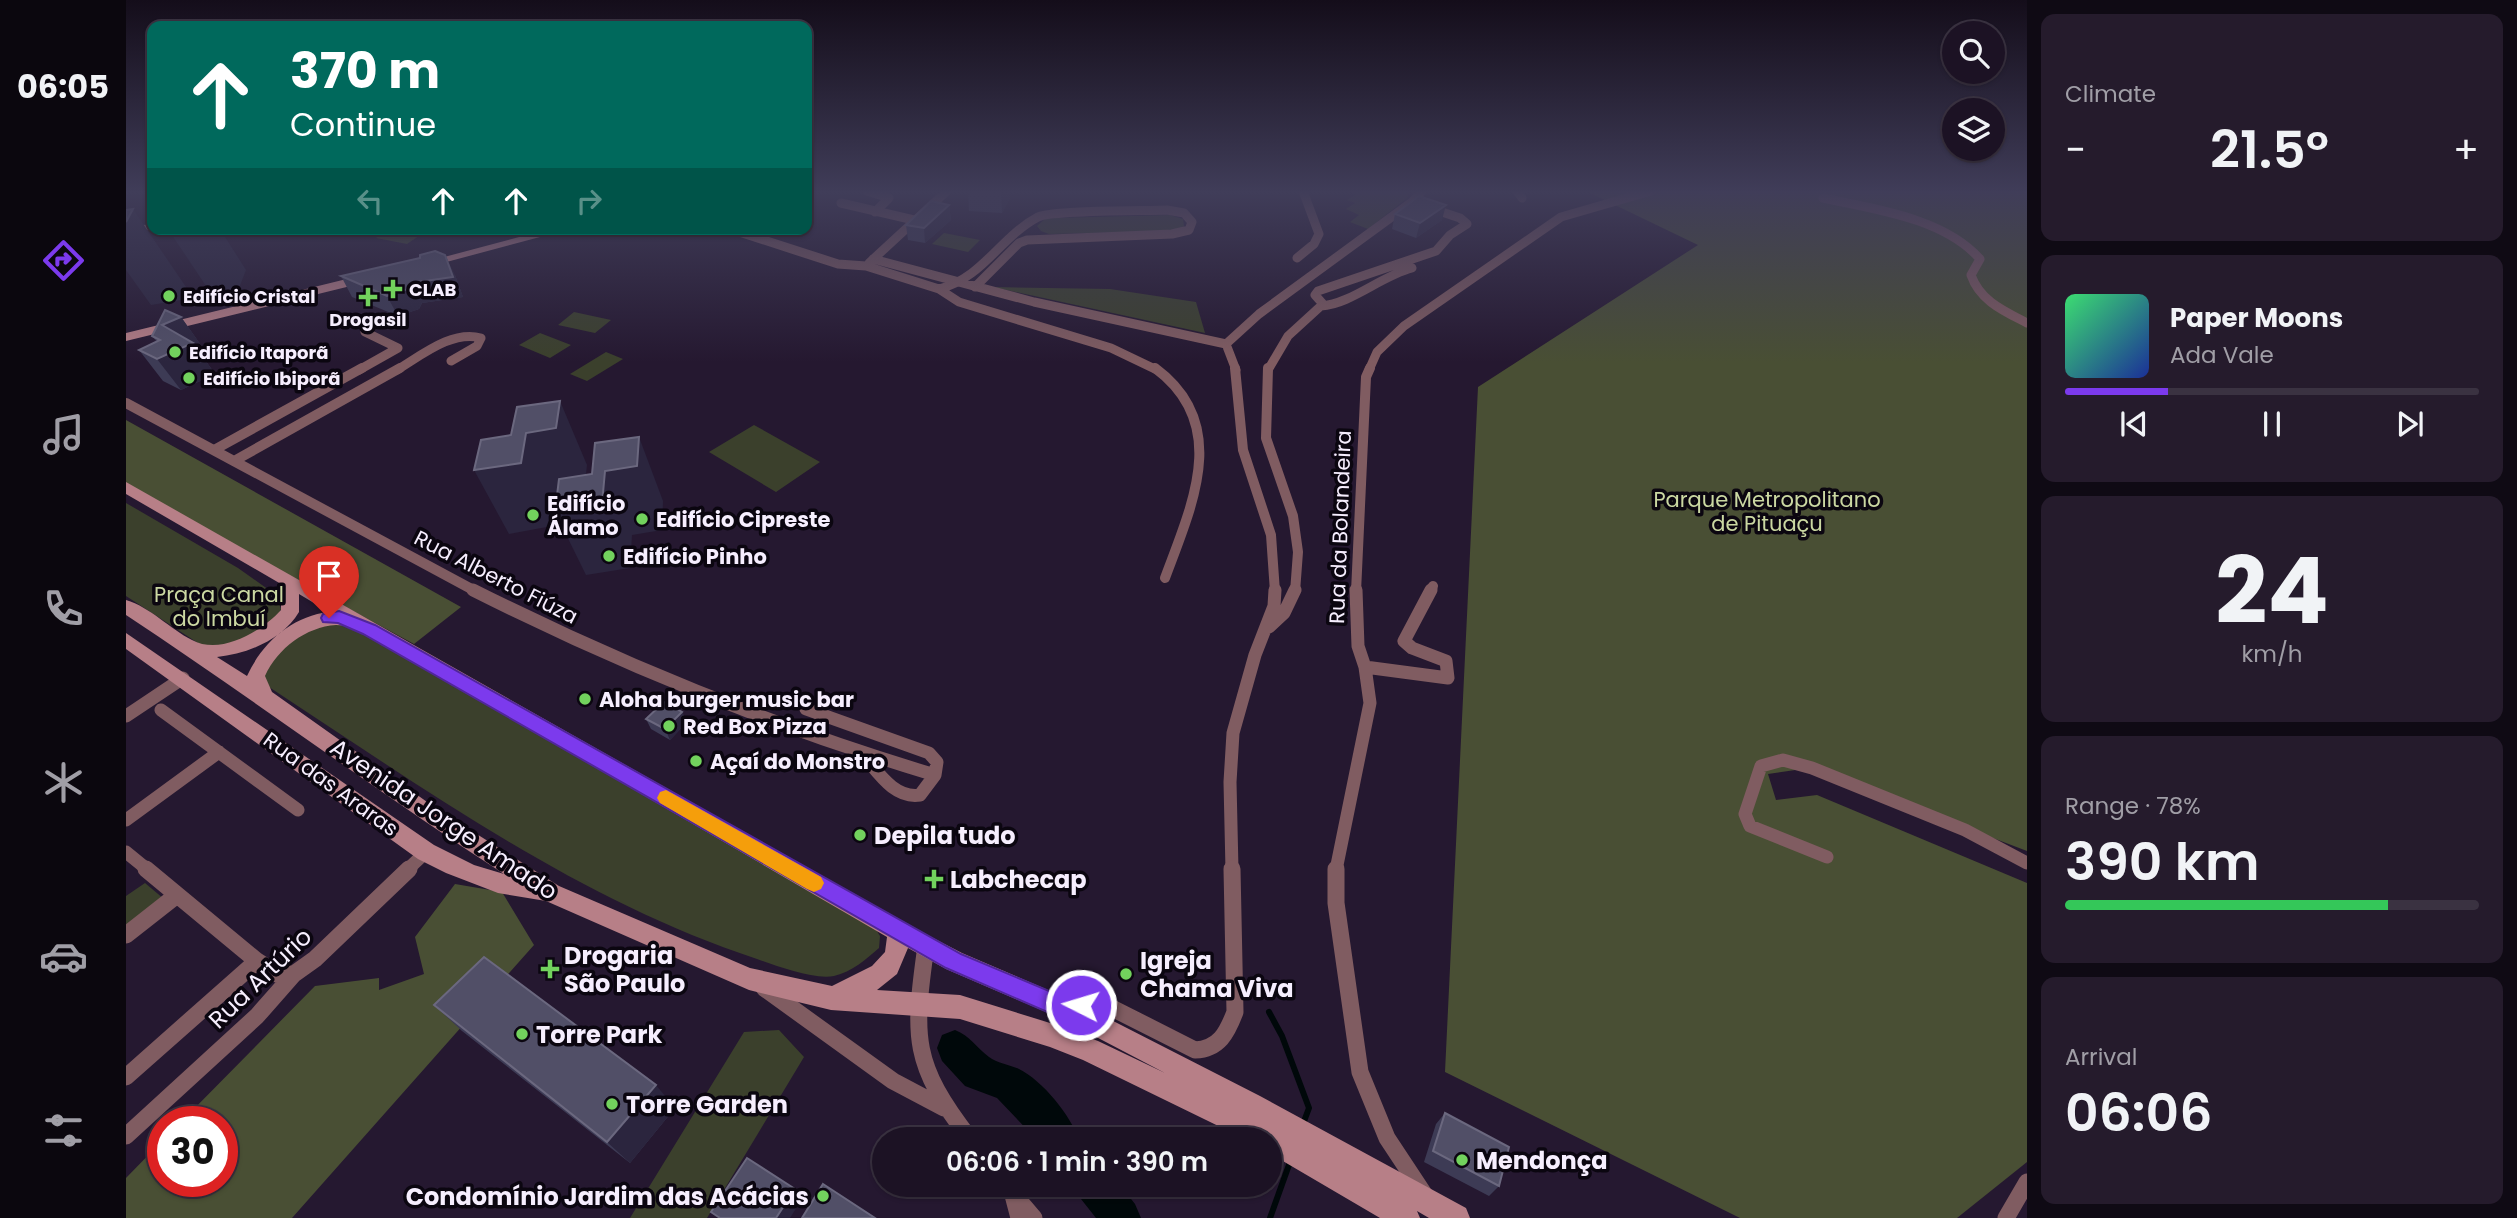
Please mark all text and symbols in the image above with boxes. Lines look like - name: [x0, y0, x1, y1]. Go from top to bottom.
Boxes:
- map controls: [1942, 21, 2005, 161]
- button: search: [1942, 21, 2005, 84]
- text: 370 m: [290, 37, 440, 105]
- icon: ahead: [175, 49, 266, 140]
- text: 06:05: [17, 64, 109, 109]
- text: Climate: [2065, 78, 2156, 110]
- button: layers: [1942, 98, 2005, 161]
- text: Continue: [290, 102, 436, 147]
- text: 21.5°: [2210, 113, 2329, 186]
- text: −: [2065, 123, 2086, 176]
- text: +: [2453, 123, 2479, 176]
- icon: left: [351, 182, 389, 220]
- icon: ahead: [424, 182, 462, 220]
- icon: ahead: [497, 182, 535, 220]
- icon: right: [570, 182, 608, 220]
- icon: directions: [39, 236, 88, 285]
- place label: CLAB: [409, 277, 457, 302]
- marker: CLAB: [383, 279, 403, 299]
- place label: Edifício Cristal: [183, 284, 316, 309]
- marker: Edifício Cristal: [161, 288, 177, 304]
- marker: Drogasil: [360, 289, 376, 305]
- text: Paper Moons: [2170, 300, 2343, 336]
- place label: Drogasil: [329, 307, 407, 332]
- text: Ada Vale: [2170, 339, 2274, 371]
- place label: Edifício Itaporã: [189, 340, 328, 365]
- marker: Edifício Itaporã: [167, 344, 183, 360]
- place label: Edifício Ibiporã: [203, 366, 340, 391]
- marker: Edifício Ibiporã: [181, 370, 197, 386]
- icon: previous: [2115, 405, 2153, 443]
- icon: pause: [2253, 405, 2291, 443]
- icon: next: [2391, 405, 2429, 443]
- icon: music: [39, 410, 88, 459]
- street label: Rua da Bolandeira: [1322, 430, 1358, 624]
- park label: Parque Metropolitano de Pituaçu: [1653, 485, 1881, 538]
- place label: Edifício Álamo: [547, 489, 625, 542]
- place label: Edifício Cipreste: [656, 505, 830, 534]
- marker: Edifício Álamo: [525, 507, 541, 523]
- marker: Edifício Cipreste: [634, 511, 650, 527]
- street label: Rua Alberto Fiúza: [409, 523, 583, 631]
- text: 24: [2215, 527, 2329, 655]
- place label: Edifício Pinho: [623, 542, 767, 571]
- pin: [299, 546, 359, 618]
- marker: Edifício Pinho: [601, 548, 617, 564]
- icon: arrive: [310, 557, 348, 595]
- park label: Praça Canal do Imbuí: [154, 580, 284, 633]
- icon: phone: [39, 584, 88, 633]
- text: km/h: [2241, 638, 2303, 670]
- place label: Aloha burger music bar: [599, 685, 854, 714]
- marker: Aloha burger music bar: [577, 691, 593, 707]
- place label: Red Box Pizza: [683, 712, 827, 741]
- marker: Red Box Pizza: [661, 718, 677, 734]
- street label: Rua das Araras: [258, 725, 404, 843]
- street label: Avenida Jorge Amado: [324, 730, 564, 908]
- place label: Açaí do Monstro: [710, 747, 885, 776]
- marker: Açaí do Monstro: [688, 753, 704, 769]
- icon: climate: [39, 758, 88, 807]
- text: Range · 78%: [2065, 790, 2201, 822]
- place label: Depila tudo: [874, 819, 1016, 852]
- text: 390 km: [2065, 825, 2260, 898]
- marker: Depila tudo: [852, 827, 868, 843]
- place label: Labchecap: [950, 863, 1087, 896]
- marker: Labchecap: [924, 869, 944, 889]
- street label: Rua Artúrio: [201, 920, 319, 1036]
- icon: car: [39, 932, 88, 981]
- place label: Drogaria São Paulo: [564, 939, 685, 1000]
- place label: Igreja Chama Viva: [1140, 944, 1293, 1005]
- marker: Drogaria São Paulo: [542, 961, 558, 977]
- marker: Igreja Chama Viva: [1118, 966, 1134, 982]
- position arrow: [1044, 968, 1118, 1042]
- place label: Torre Park: [536, 1018, 662, 1051]
- marker: Torre Park: [514, 1026, 530, 1042]
- text: Arrival: [2065, 1041, 2137, 1073]
- text: 06:06: [2065, 1076, 2212, 1149]
- place label: Torre Garden: [626, 1088, 788, 1121]
- marker: Torre Garden: [604, 1096, 620, 1112]
- icon: filters: [39, 1106, 88, 1155]
- speed limit sign: 30: [147, 1106, 238, 1197]
- text: 06:06 · 1 min · 390 m: [946, 1144, 1208, 1180]
- place label: Mendonça: [1476, 1144, 1608, 1177]
- marker: Mendonça: [1454, 1152, 1470, 1168]
- place label: Condomínio Jardim das Acácias: [406, 1180, 809, 1213]
- marker: Condomínio Jardim das Acácias: [815, 1188, 831, 1204]

